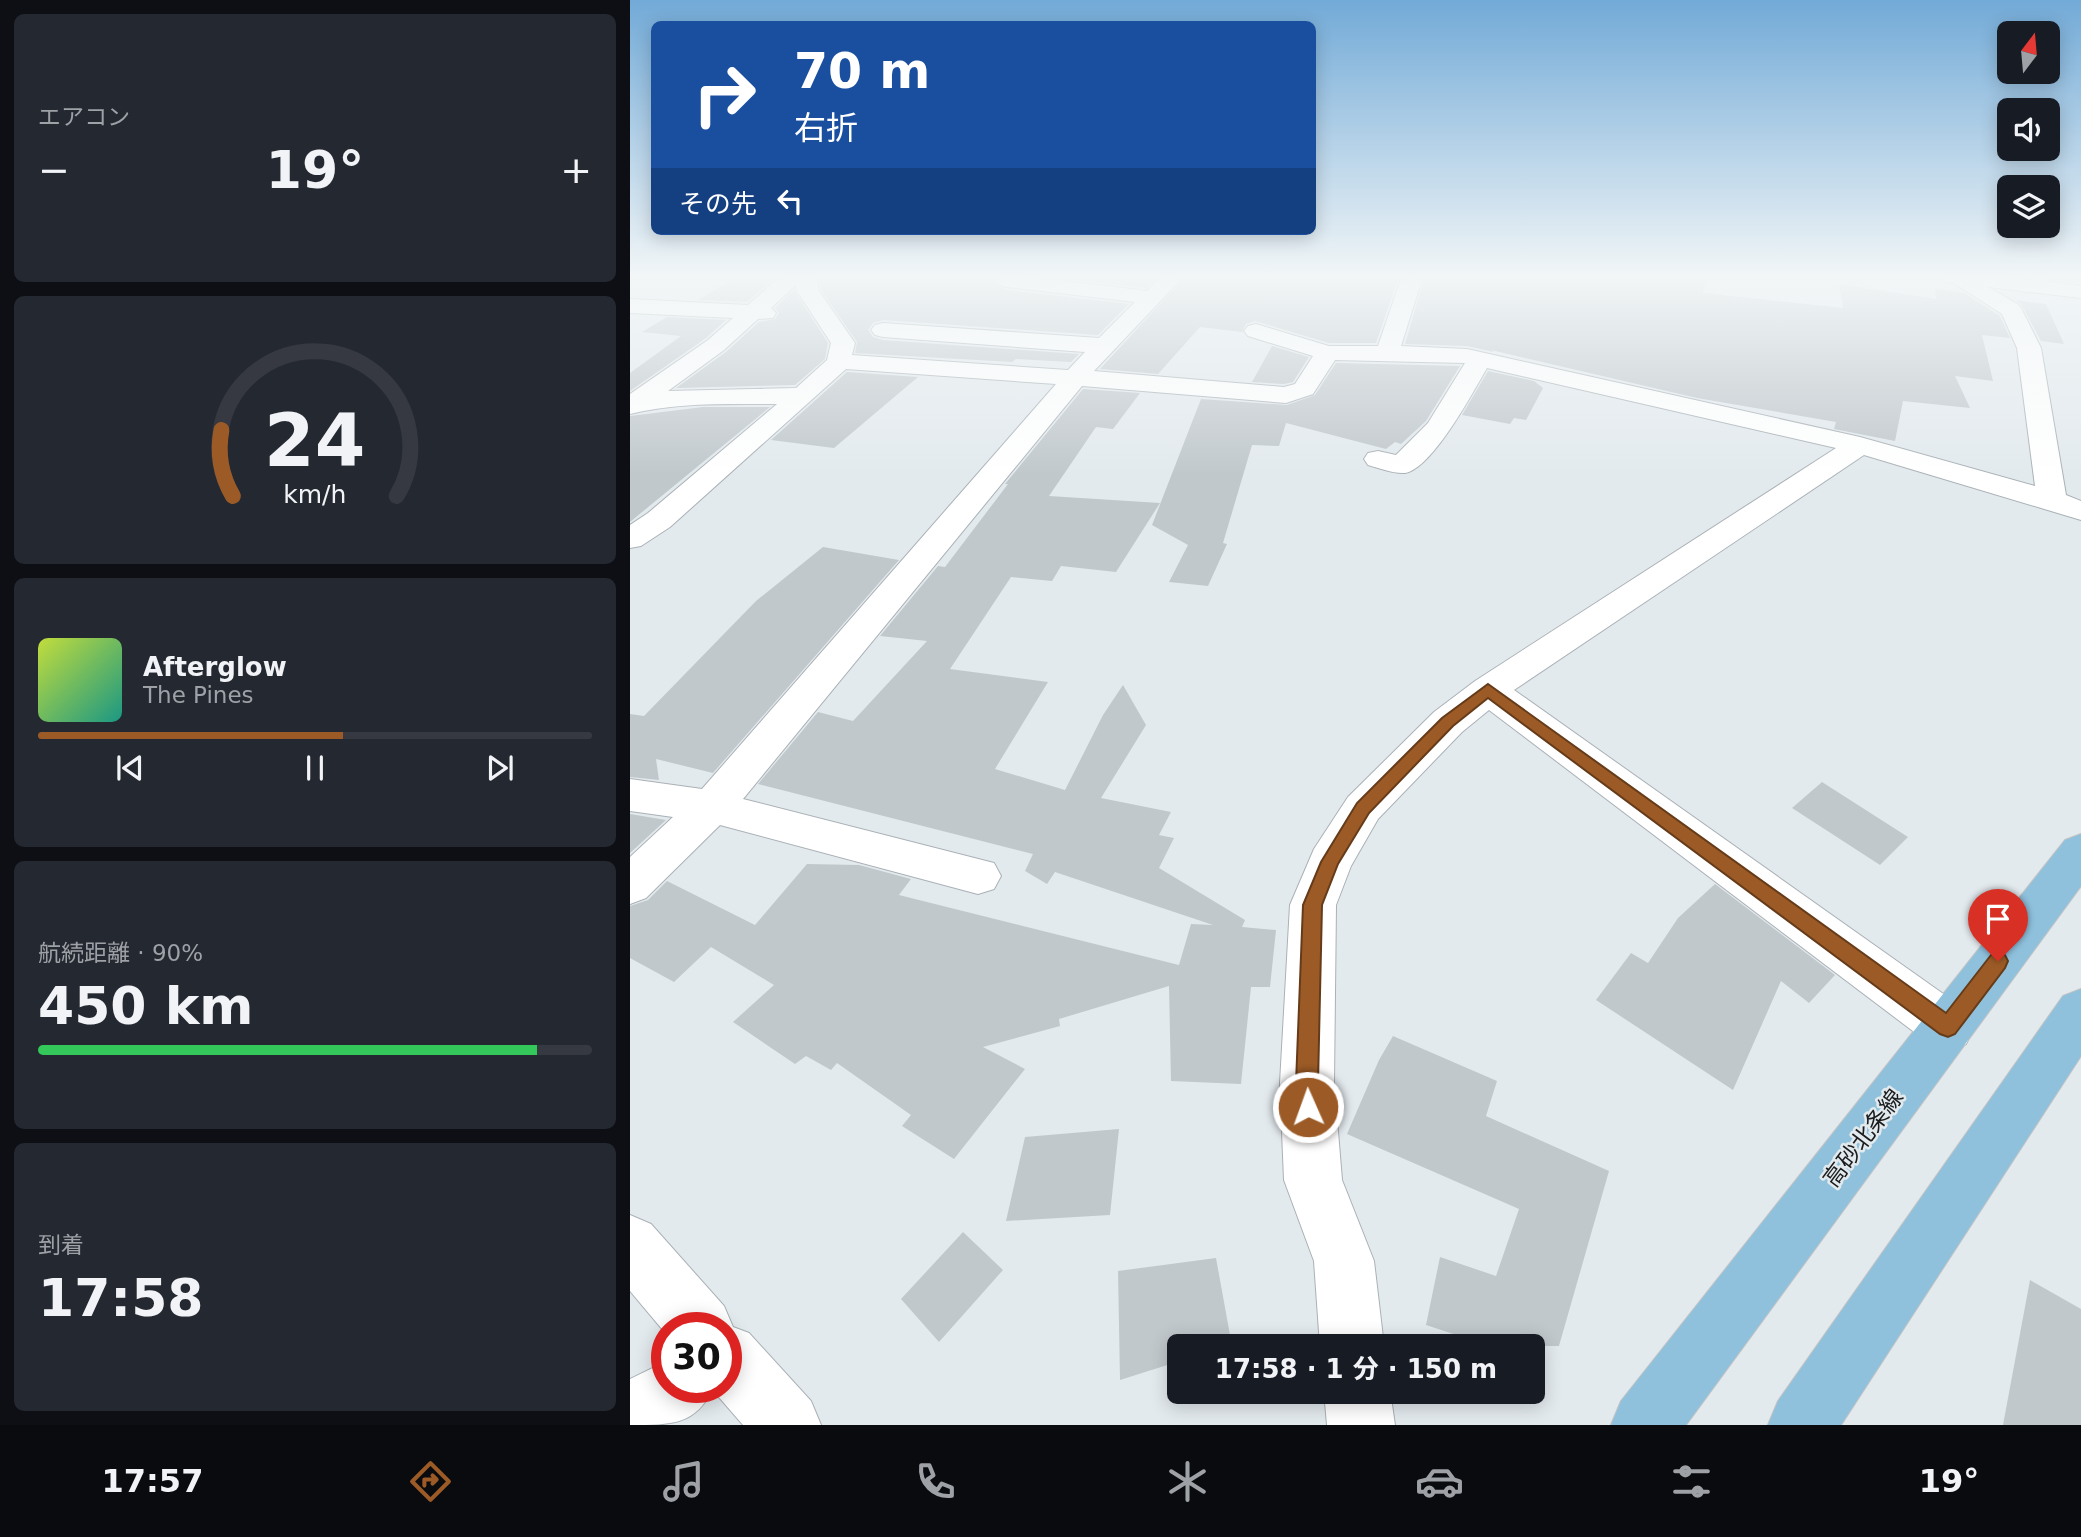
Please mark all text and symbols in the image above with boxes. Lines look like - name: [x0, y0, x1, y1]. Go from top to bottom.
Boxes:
- north arrow: [1997, 21, 2060, 84]
- map controls: [1997, 21, 2060, 238]
- text: 70 m: [794, 43, 930, 100]
- icon: right: [679, 49, 770, 140]
- button: sound: [1997, 98, 2060, 161]
- text: エアコン: [38, 104, 130, 130]
- text: 右折: [794, 109, 858, 147]
- text: 19°: [266, 140, 364, 200]
- text: −: [38, 148, 70, 192]
- text: +: [560, 148, 592, 192]
- button: layers: [1997, 175, 2060, 238]
- icon: left: [771, 182, 809, 220]
- text: その先: [679, 189, 757, 219]
- text: 24: [264, 399, 366, 484]
- text: km/h: [283, 480, 347, 509]
- text: Afterglow: [143, 652, 287, 682]
- text: The Pines: [143, 682, 254, 708]
- icon: previous: [111, 749, 149, 787]
- icon: pause: [296, 749, 334, 787]
- icon: next: [481, 749, 519, 787]
- pin: [1968, 889, 2028, 961]
- icon: arrive: [1979, 900, 2017, 938]
- text: 航続距離 · 90%: [38, 940, 203, 966]
- text: 450 km: [38, 976, 253, 1036]
- position arrow: [1271, 1070, 1345, 1144]
- street label: 高砂北条線: [1818, 1084, 1908, 1192]
- text: 到着: [38, 1232, 84, 1258]
- text: 17:58: [38, 1268, 204, 1328]
- speed limit sign: 30: [651, 1312, 742, 1403]
- text: 17:58 · 1 分 · 150 m: [1215, 1354, 1497, 1384]
- icon: directions: [406, 1457, 455, 1506]
- icon: music: [659, 1457, 708, 1506]
- icon: phone: [911, 1457, 960, 1506]
- icon: climate: [1163, 1457, 1212, 1506]
- icon: car: [1415, 1457, 1464, 1506]
- icon: filters: [1667, 1457, 1716, 1506]
- text: 17:57: [102, 1462, 203, 1500]
- text: 19°: [1919, 1462, 1979, 1500]

